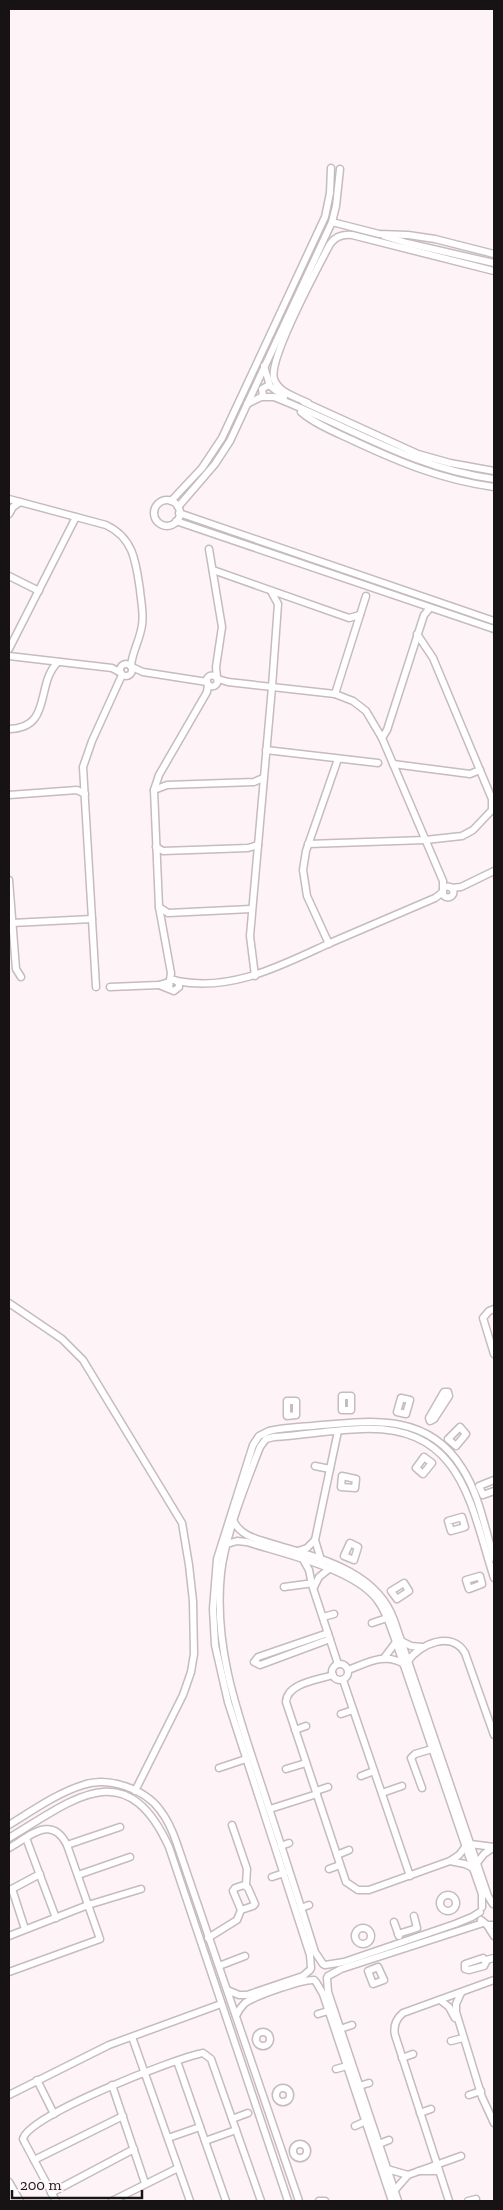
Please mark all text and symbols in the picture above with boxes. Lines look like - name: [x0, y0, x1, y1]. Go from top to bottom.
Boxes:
- scale bar: [12, 2168, 142, 2200]
- text: 200 m: [20, 2176, 61, 2194]

